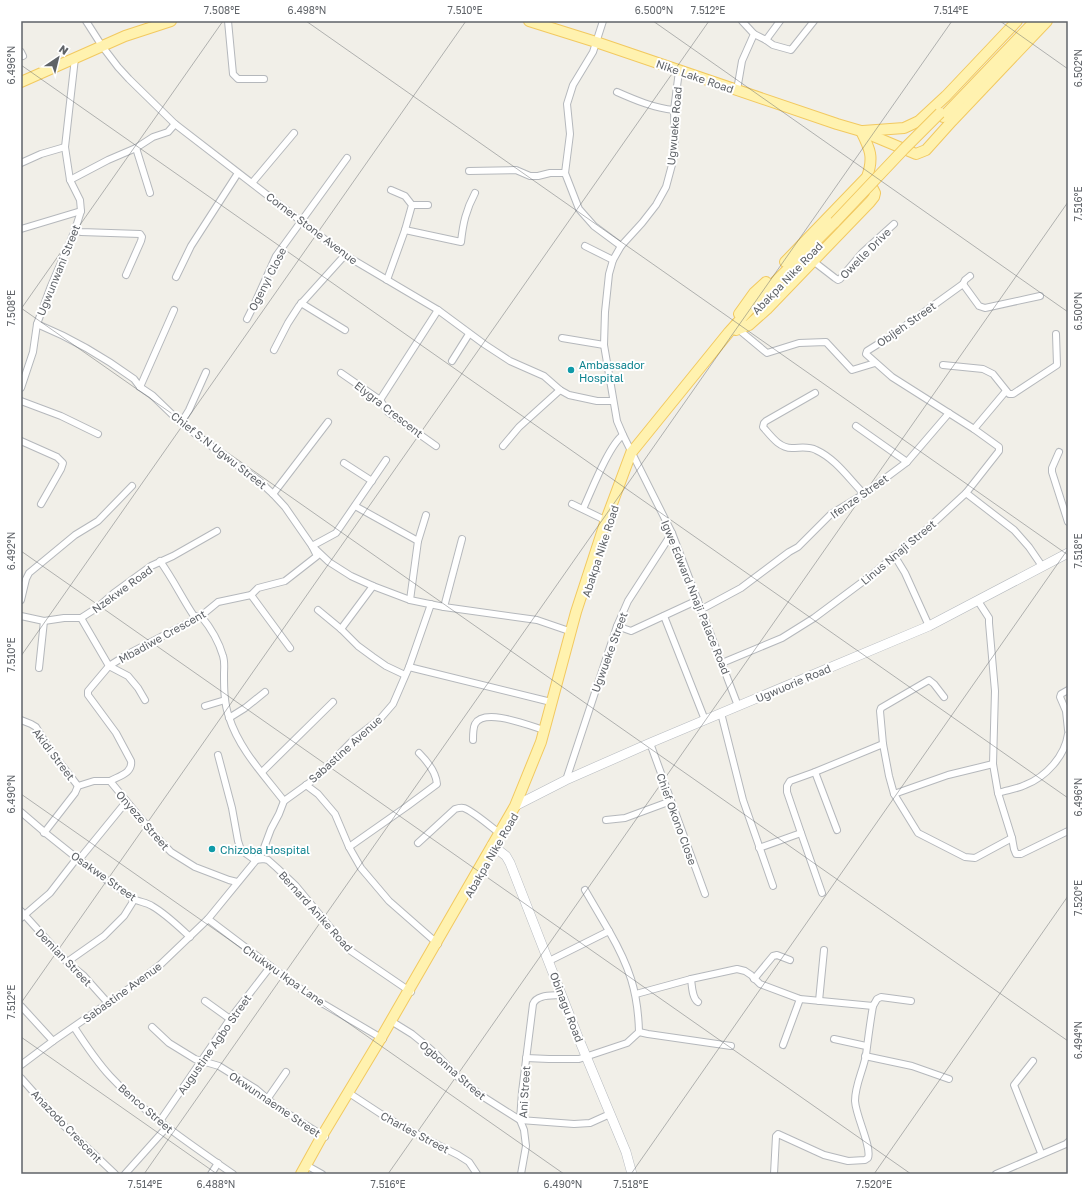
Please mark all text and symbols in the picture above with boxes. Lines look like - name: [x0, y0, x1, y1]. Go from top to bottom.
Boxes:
- text: 7.508°E: [204, 4, 240, 16]
- text: 6.498°N: [288, 4, 326, 16]
- text: 7.510°E: [447, 4, 483, 16]
- text: 6.500°N: [635, 4, 673, 16]
- text: 7.512°E: [691, 4, 725, 16]
- text: 7.514°E: [934, 4, 968, 16]
- north arrow: [38, 38, 78, 78]
- text: N: [57, 42, 71, 57]
- text: 6.496°N: [5, 46, 17, 84]
- text: 6.502°N: [1072, 49, 1084, 87]
- street label: Nike Lake Road: [655, 57, 735, 95]
- street label: Ugwueke Road: [664, 86, 684, 166]
- text: 7.516°E: [1072, 187, 1084, 222]
- street label: Corner Stone Avenue: [264, 189, 360, 267]
- street label: Ugwunwani Street: [34, 223, 82, 317]
- street label: Owelle Drive: [837, 225, 893, 281]
- street label: Abakpa Nike Road: [749, 239, 825, 317]
- street label: Ogenyi Close: [245, 245, 289, 313]
- text: 7.508°E: [5, 290, 17, 326]
- text: 6.500°N: [1072, 292, 1084, 330]
- street label: Obijeh Street: [874, 299, 938, 349]
- place label: Ambassador Hospital: [579, 358, 645, 384]
- marker: Ambassador Hospital: [566, 365, 576, 375]
- street label: Elygra Crescent: [352, 378, 426, 440]
- street label: Chief S.N Ugwu Street: [169, 409, 269, 491]
- street label: Ifenze Street: [827, 471, 891, 521]
- street label: Abakpa Nike Road: [579, 503, 621, 599]
- street label: Linus Nnaji Street: [858, 517, 938, 587]
- street label: Igwe Edward Nnaji Palace Road: [659, 518, 733, 676]
- text: 6.492°N: [5, 532, 17, 570]
- text: 7.518°E: [1072, 533, 1084, 569]
- street label: Nzekwe Road: [89, 563, 155, 615]
- street label: Mbadiwe Crescent: [116, 607, 208, 665]
- street label: Ugwueke Street: [588, 610, 630, 694]
- text: 7.510°E: [5, 637, 17, 673]
- street label: Ugwuorie Road: [754, 661, 832, 705]
- street label: Sabastine Avenue: [306, 713, 384, 785]
- street label: Akidi Street: [30, 726, 78, 782]
- street label: Chief Okono Close: [654, 771, 700, 867]
- text: 6.490°N: [5, 775, 17, 813]
- text: 6.496°N: [1072, 778, 1084, 816]
- street label: Onyeze Street: [114, 788, 172, 852]
- street label: Abakpa Nike Road: [461, 810, 521, 900]
- place label: Chizoba Hospital: [220, 843, 310, 856]
- marker: Chizoba Hospital: [207, 844, 217, 854]
- street label: Osakwe Street: [69, 849, 139, 903]
- street label: Bernard Anike Road: [276, 868, 356, 954]
- text: 7.520°E: [1072, 880, 1084, 916]
- street label: Demian Street: [33, 925, 95, 989]
- street label: Chukwu Ikpa Lane: [241, 942, 327, 1008]
- street label: Sabastine Avenue: [80, 959, 164, 1025]
- street label: Obinagu Road: [548, 970, 586, 1044]
- text: 7.512°E: [5, 985, 17, 1019]
- street label: Augustine Agbo Street: [175, 992, 253, 1096]
- text: 6.494°N: [1072, 1021, 1084, 1059]
- street label: Ogbonna Street: [417, 1038, 489, 1102]
- street label: Ani Street: [516, 1065, 532, 1119]
- street label: Okwunnaeme Street: [227, 1069, 323, 1139]
- street label: Benco Street: [116, 1081, 176, 1135]
- street label: Anazodo Crescent: [29, 1087, 105, 1165]
- street label: Charles Street: [379, 1108, 451, 1156]
- text: 7.514°E: [128, 1178, 162, 1190]
- text: 6.488°N: [197, 1178, 235, 1190]
- text: 7.516°E: [371, 1178, 406, 1190]
- text: 6.490°N: [544, 1178, 582, 1190]
- text: 7.518°E: [613, 1178, 649, 1190]
- text: 7.520°E: [856, 1178, 892, 1190]

